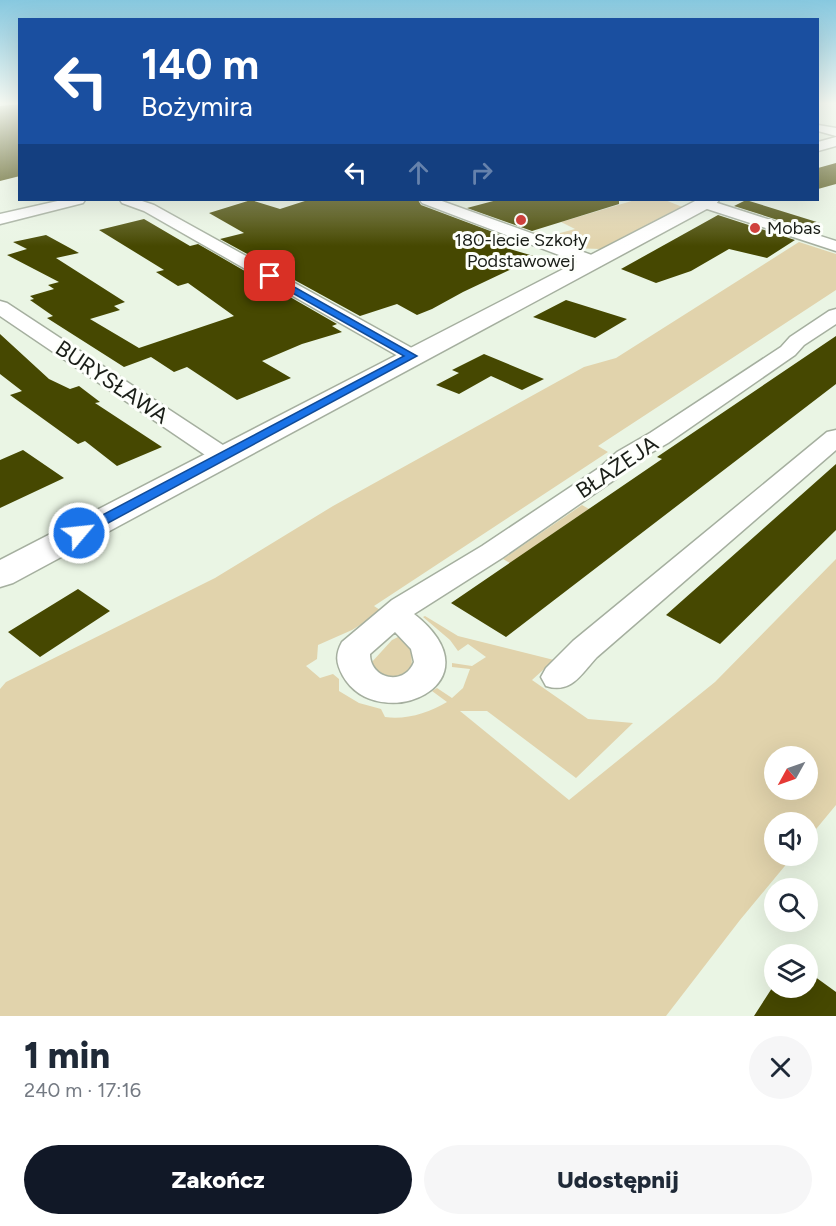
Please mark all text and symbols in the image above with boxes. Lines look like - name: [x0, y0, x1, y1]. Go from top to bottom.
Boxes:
- text: 140 m: [141, 39, 259, 90]
- icon: left: [42, 42, 120, 120]
- text: Bożymira: [141, 90, 253, 123]
- icon: left: [339, 156, 372, 189]
- icon: ahead: [402, 156, 435, 189]
- icon: right: [465, 156, 498, 189]
- marker: 180-lecie Szkoły Podstawowej: [514, 213, 528, 227]
- place label: Mobas: [767, 217, 821, 239]
- marker: Mobas: [748, 221, 762, 235]
- place label: 180-lecie Szkoły Podstawowej: [455, 229, 588, 272]
- pin: [244, 250, 295, 301]
- icon: arrive: [253, 259, 286, 292]
- street label: BURYSŁAWA: [50, 334, 174, 430]
- street label: BŁAŻEJA: [571, 430, 663, 504]
- position arrow: [47, 501, 111, 565]
- north arrow: [764, 746, 818, 800]
- map controls: [764, 746, 818, 998]
- button: sound: [764, 812, 818, 866]
- button: search: [764, 878, 818, 932]
- button: layers: [764, 944, 818, 998]
- text: 1 min: [24, 1034, 110, 1077]
- button: close: [749, 1036, 812, 1099]
- text: 240 m · 17:16: [24, 1078, 141, 1102]
- button: Zakończ: [24, 1145, 412, 1214]
- button: Udostępnij: [424, 1145, 812, 1214]

